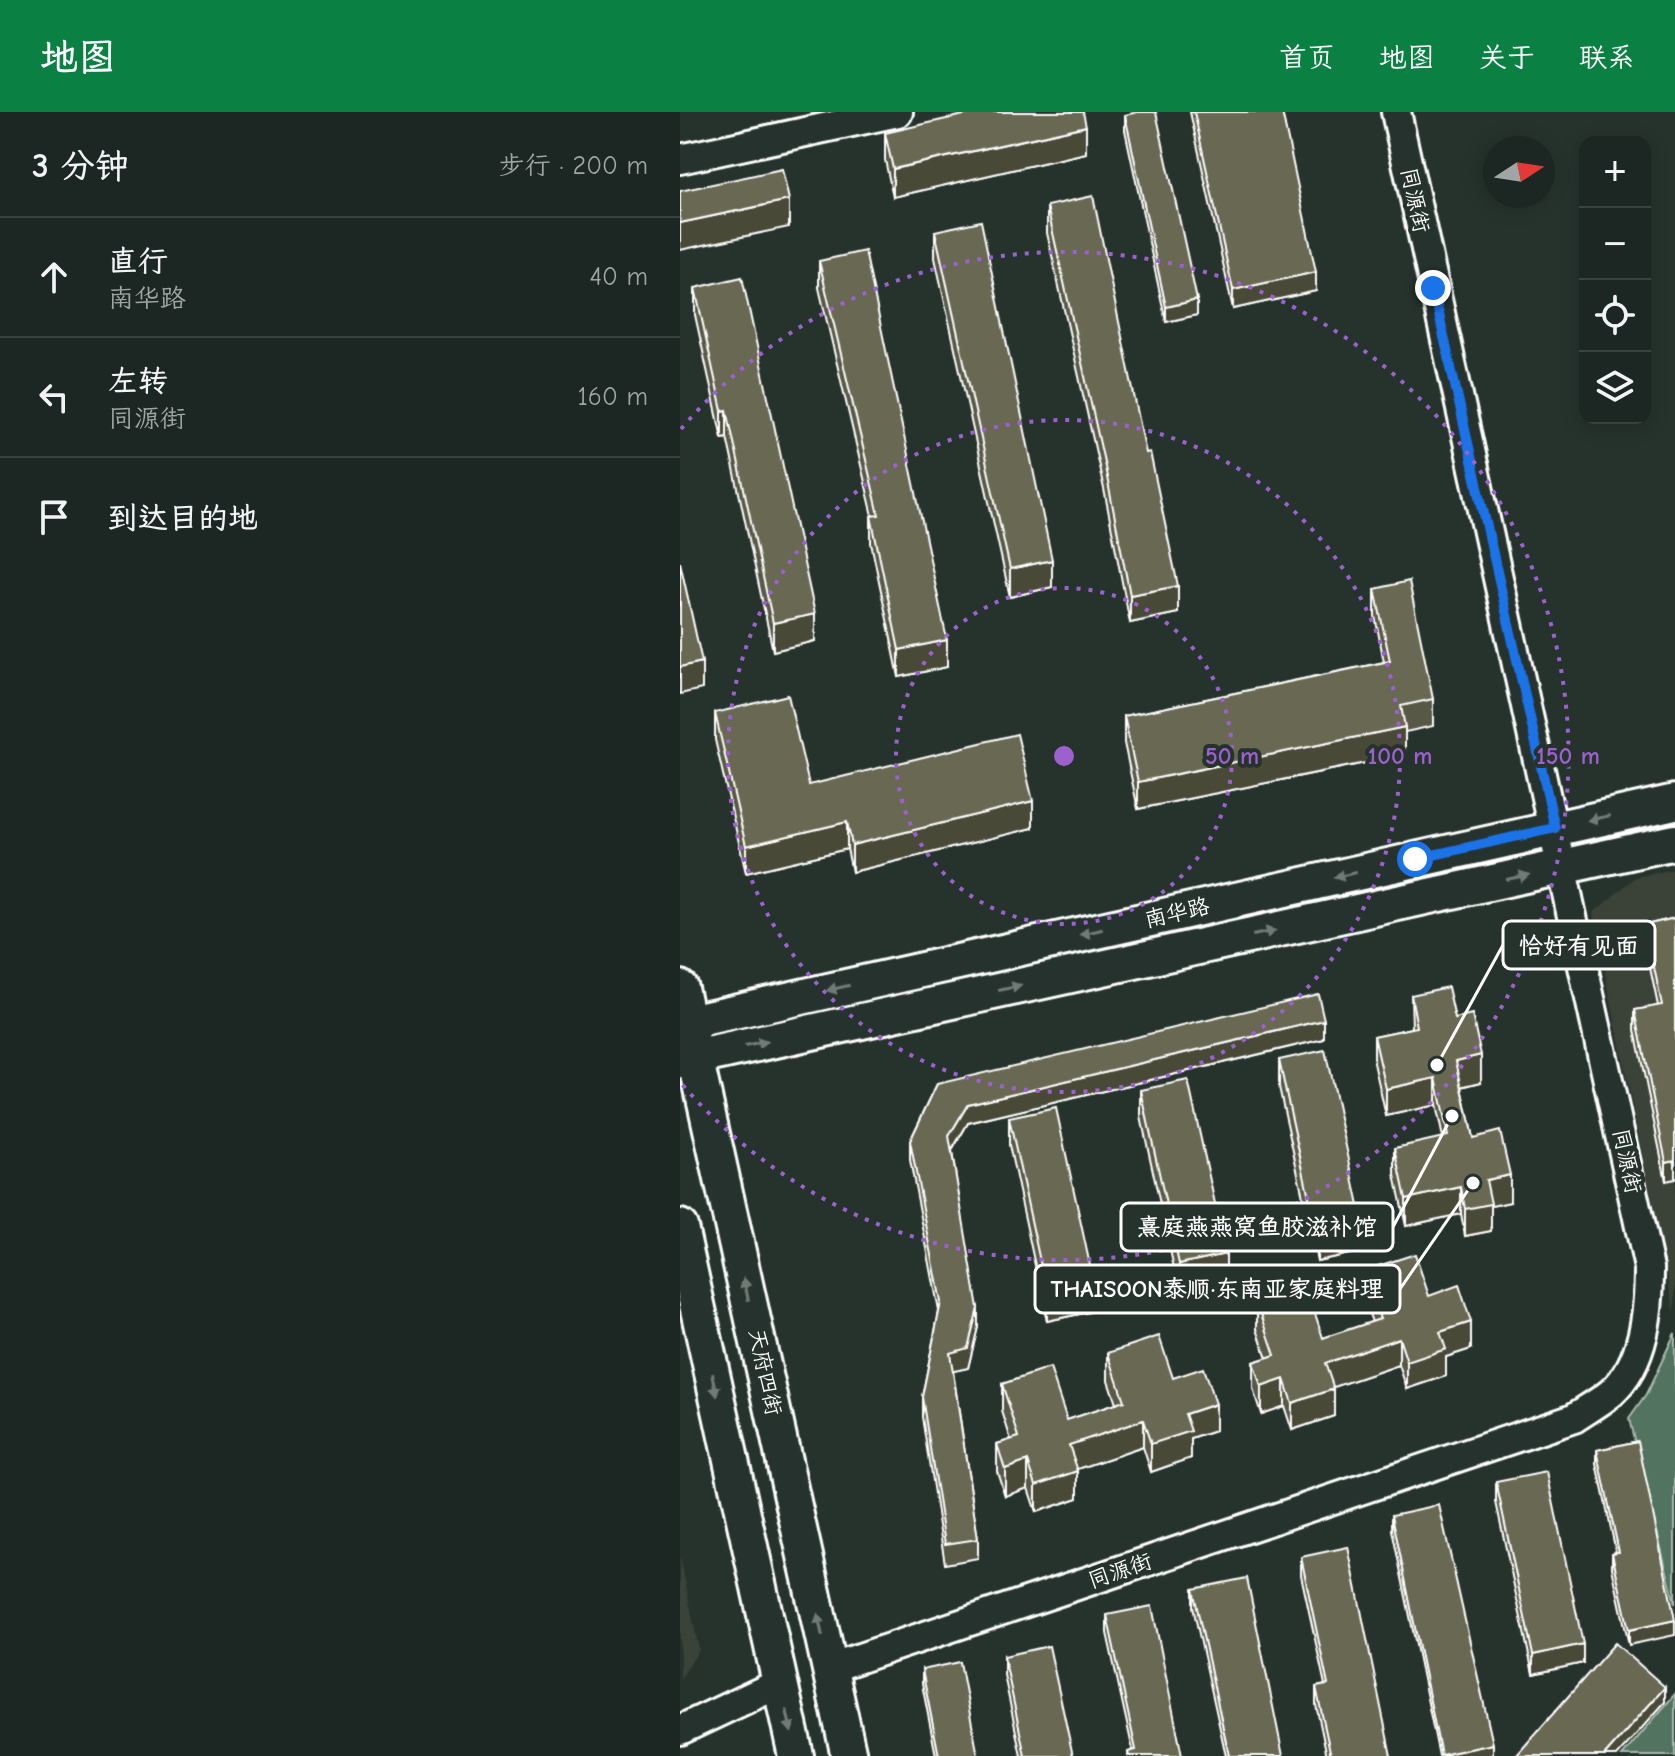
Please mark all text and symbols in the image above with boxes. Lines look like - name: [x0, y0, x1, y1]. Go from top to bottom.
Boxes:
- text: 地图: [40, 36, 116, 80]
- text: 首页: [1279, 42, 1335, 74]
- text: 地图: [1379, 42, 1435, 74]
- text: 关于: [1479, 42, 1535, 74]
- text: 联系: [1579, 42, 1635, 74]
- north arrow: [1483, 136, 1555, 208]
- map controls: [1579, 136, 1651, 424]
- button: +: [1579, 136, 1651, 208]
- text: 3 分钟: [32, 146, 129, 186]
- text: 步行 · 200 m: [499, 151, 648, 181]
- street label: 同源街: [1395, 165, 1435, 235]
- button: −: [1579, 208, 1651, 280]
- text: 直行: [108, 244, 168, 279]
- icon: ahead: [32, 255, 76, 299]
- text: 40 m: [589, 262, 648, 292]
- route end: [1415, 270, 1451, 306]
- button: locate: [1579, 280, 1651, 352]
- text: 南华路: [108, 284, 186, 314]
- button: layers: [1579, 352, 1651, 424]
- text: 左转: [108, 364, 168, 399]
- icon: left: [32, 375, 76, 419]
- text: 160 m: [578, 382, 648, 412]
- text: 同源街: [108, 404, 186, 434]
- icon: arrive: [32, 495, 76, 539]
- text: 到达目的地: [108, 501, 258, 536]
- centre of rings: [1050, 742, 1078, 770]
- text: 50 m: [1205, 742, 1259, 770]
- text: 100 m: [1368, 742, 1432, 770]
- text: 150 m: [1536, 742, 1600, 770]
- one-way arrow: [1586, 812, 1611, 825]
- route start: [1397, 841, 1433, 877]
- one-way arrow: [1332, 869, 1357, 882]
- one-way arrow: [1506, 870, 1531, 883]
- street label: 南华路: [1142, 893, 1212, 933]
- callout: 恰好有见面: [1503, 921, 1655, 969]
- one-way arrow: [1079, 926, 1104, 939]
- one-way arrow: [1252, 926, 1277, 939]
- text: 恰好有见面: [1519, 932, 1639, 960]
- one-way arrow: [998, 981, 1023, 994]
- one-way arrow: [825, 983, 850, 995]
- one-way arrow: [744, 1037, 769, 1050]
- street label: 同源街: [1607, 1126, 1647, 1196]
- callout: 熹庭燕燕窝鱼胶滋补馆: [1121, 1203, 1393, 1251]
- text: 熹庭燕燕窝鱼胶滋补馆: [1137, 1213, 1377, 1241]
- callout: THAISOON泰顺·东南亚家庭料理: [1035, 1265, 1400, 1313]
- text: THAISOON泰顺·东南亚家庭料理: [1051, 1275, 1383, 1303]
- one-way arrow: [739, 1276, 752, 1301]
- street label: 天府四街: [743, 1326, 787, 1418]
- one-way arrow: [709, 1372, 722, 1397]
- street label: 同源街: [1085, 1548, 1155, 1594]
- one-way arrow: [813, 1612, 826, 1637]
- one-way arrow: [783, 1708, 796, 1733]

